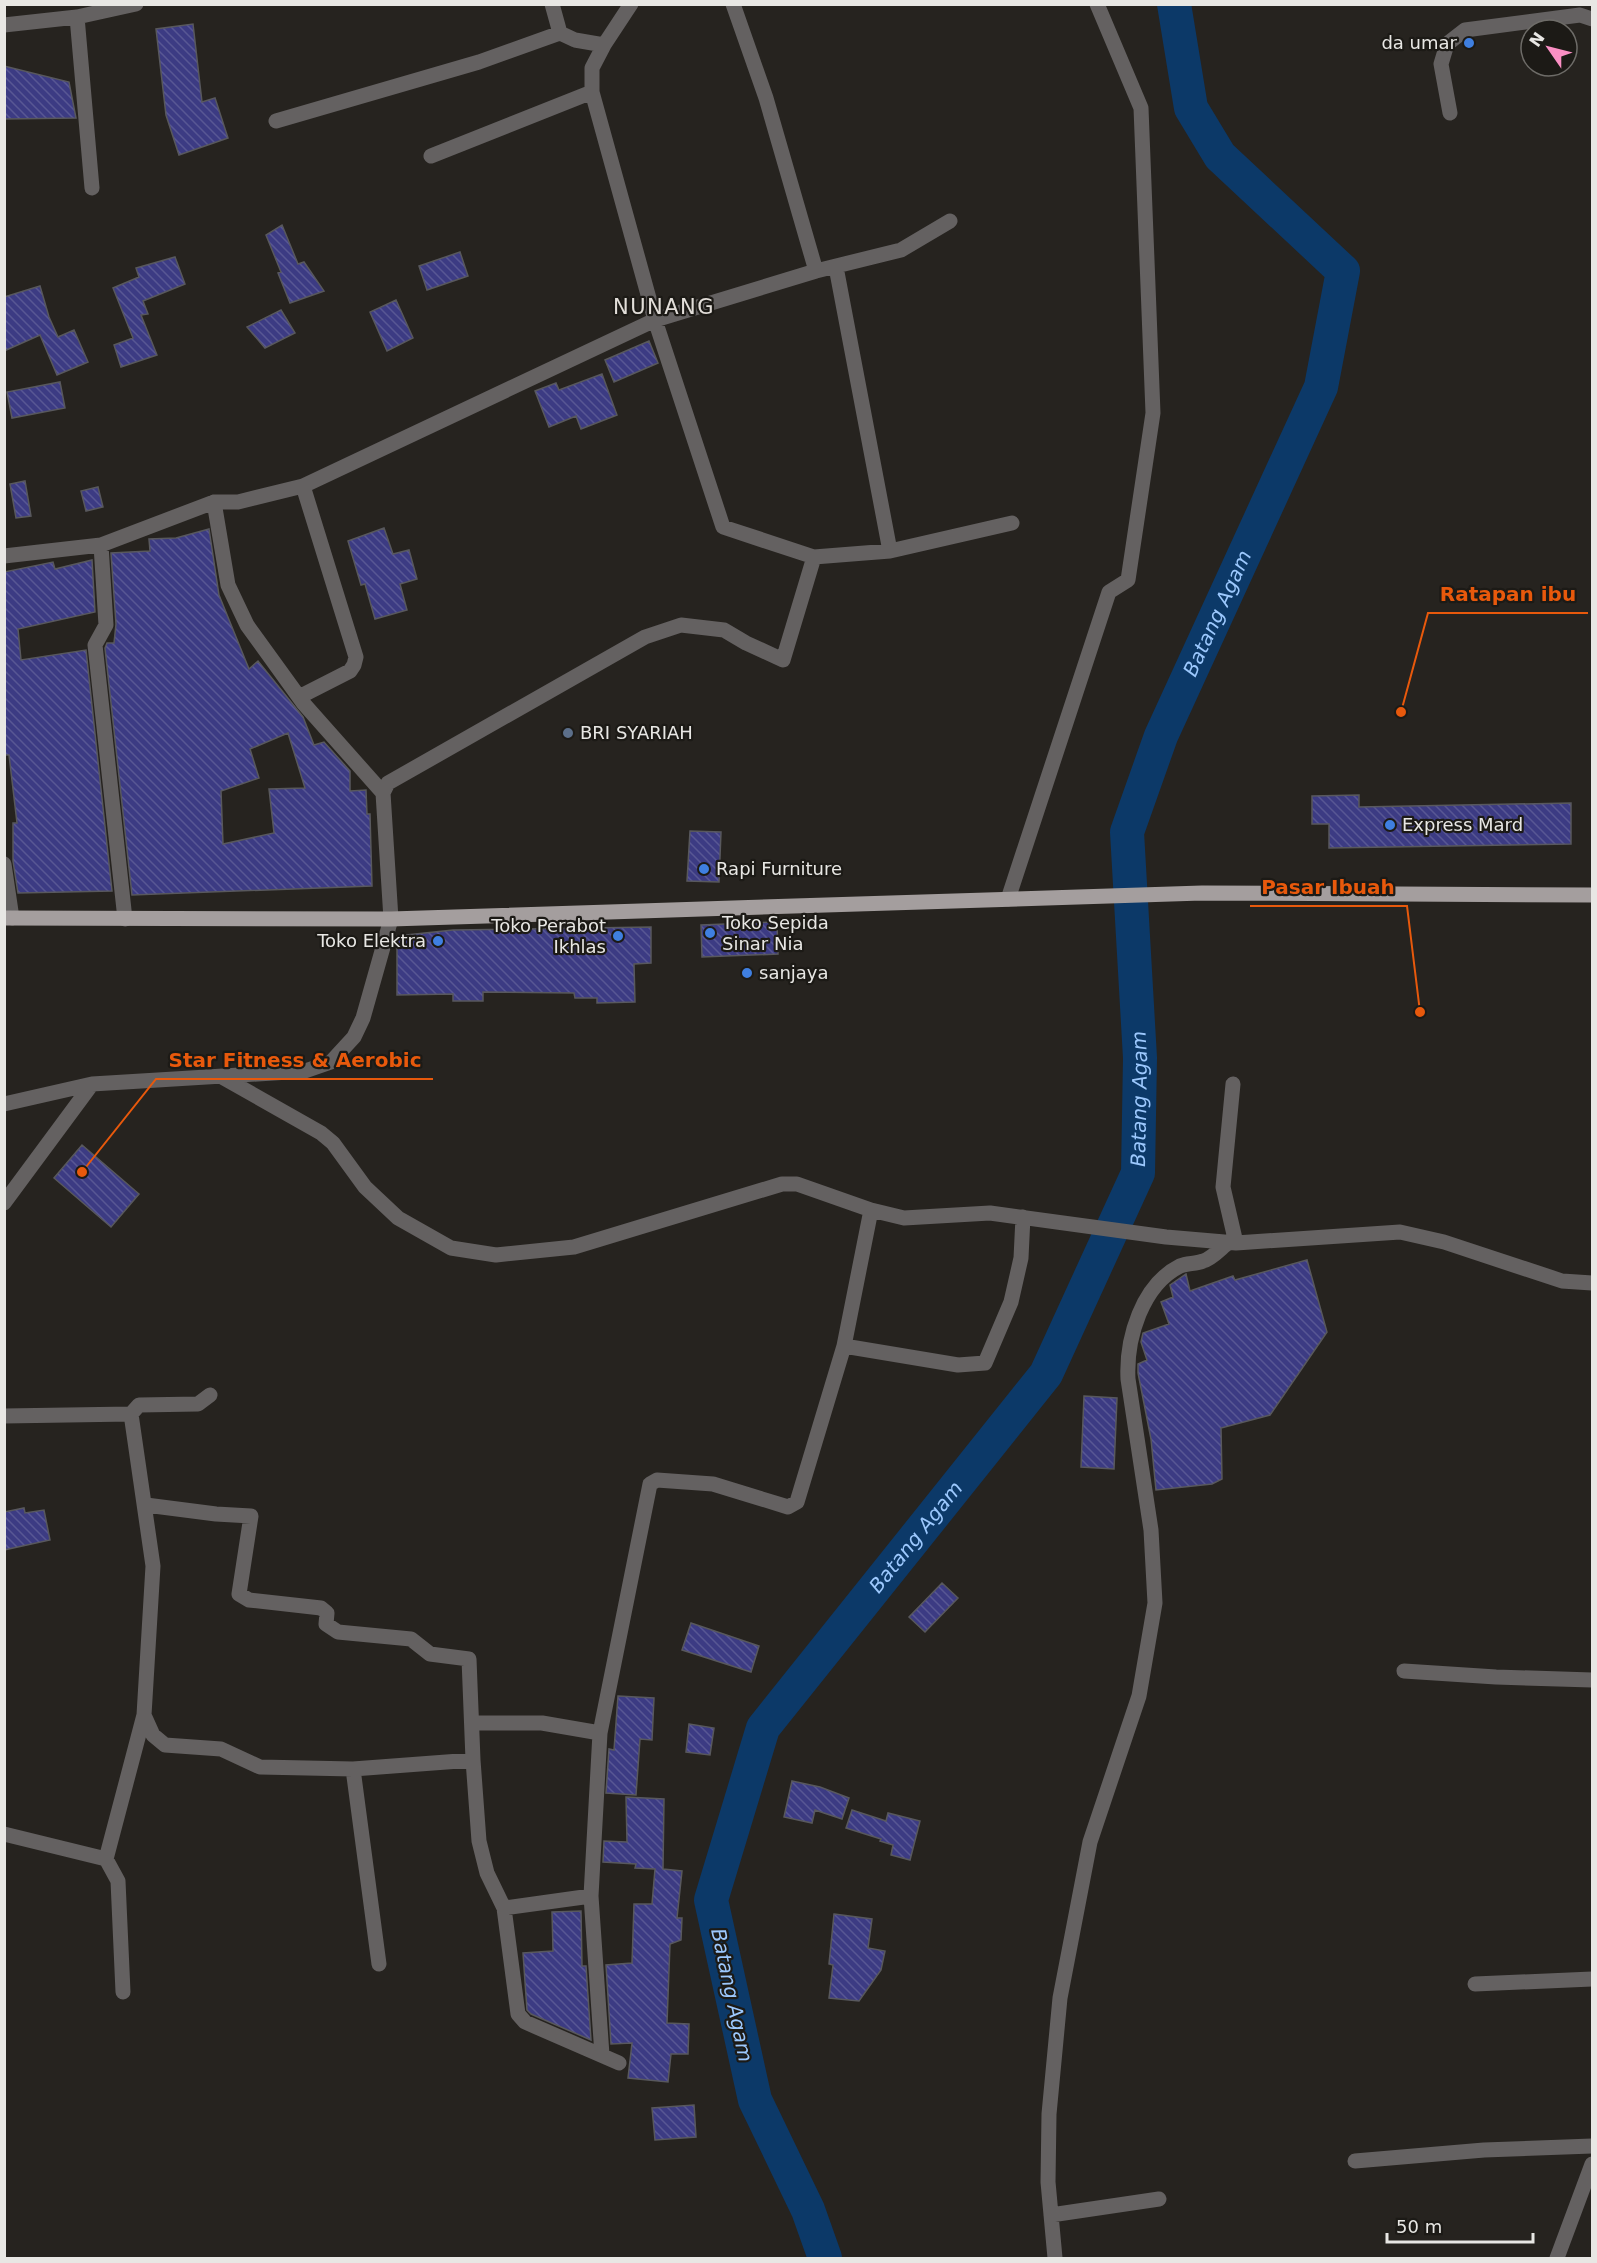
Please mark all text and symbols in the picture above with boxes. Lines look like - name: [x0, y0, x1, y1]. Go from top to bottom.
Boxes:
- north arrow: [1519, 18, 1579, 78]
- text: N: [1526, 29, 1549, 51]
- place label: da umar: [1381, 32, 1458, 53]
- marker: da umar: [1462, 36, 1476, 50]
- district label: NUNANG: [613, 295, 715, 319]
- water label: Batang Agam: [1178, 546, 1257, 680]
- callout: Ratapan ibu: [1428, 575, 1588, 613]
- text: Ratapan ibu: [1440, 582, 1576, 606]
- place label: BRI SYARIAH: [580, 722, 693, 743]
- marker: BRI SYARIAH: [561, 726, 575, 740]
- place label: Express Mard: [1402, 814, 1523, 835]
- marker: Express Mard: [1383, 818, 1397, 832]
- place label: Rapi Furniture: [716, 858, 842, 879]
- marker: Rapi Furniture: [697, 862, 711, 876]
- callout: Pasar Ibuah: [1250, 868, 1407, 906]
- text: Pasar Ibuah: [1261, 875, 1395, 899]
- place label: Toko Sepida Sinar Nia: [721, 912, 829, 954]
- place label: Toko Perabot Ikhlas: [490, 915, 606, 957]
- marker: Toko Sepida Sinar Nia: [703, 926, 717, 940]
- marker: Toko Perabot Ikhlas: [611, 929, 625, 943]
- place label: Toko Elektra: [316, 930, 426, 951]
- marker: Toko Elektra: [431, 934, 445, 948]
- place label: sanjaya: [759, 962, 829, 983]
- marker: sanjaya: [740, 966, 754, 980]
- water label: Batang Agam: [1126, 1030, 1152, 1167]
- callout: Star Fitness & Aerobic: [156, 1041, 433, 1079]
- text: Star Fitness & Aerobic: [168, 1048, 422, 1072]
- water label: Batang Agam: [864, 1476, 968, 1598]
- water label: Batang Agam: [706, 1926, 758, 2064]
- scale bar: [1387, 2206, 1532, 2244]
- text: 50 m: [1396, 2216, 1442, 2237]

